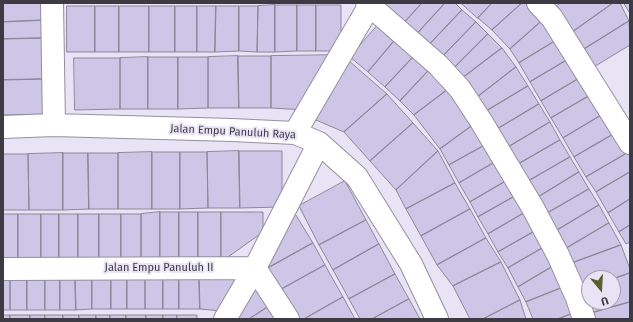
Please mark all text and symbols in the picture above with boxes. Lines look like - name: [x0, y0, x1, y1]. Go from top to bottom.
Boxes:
- street label: Jalan Empu Panuluh Raya: [170, 122, 296, 142]
- street label: Jalan Empu Panuluh II: [105, 261, 213, 275]
- north arrow: [581, 270, 621, 310]
- text: U: [599, 294, 610, 308]

